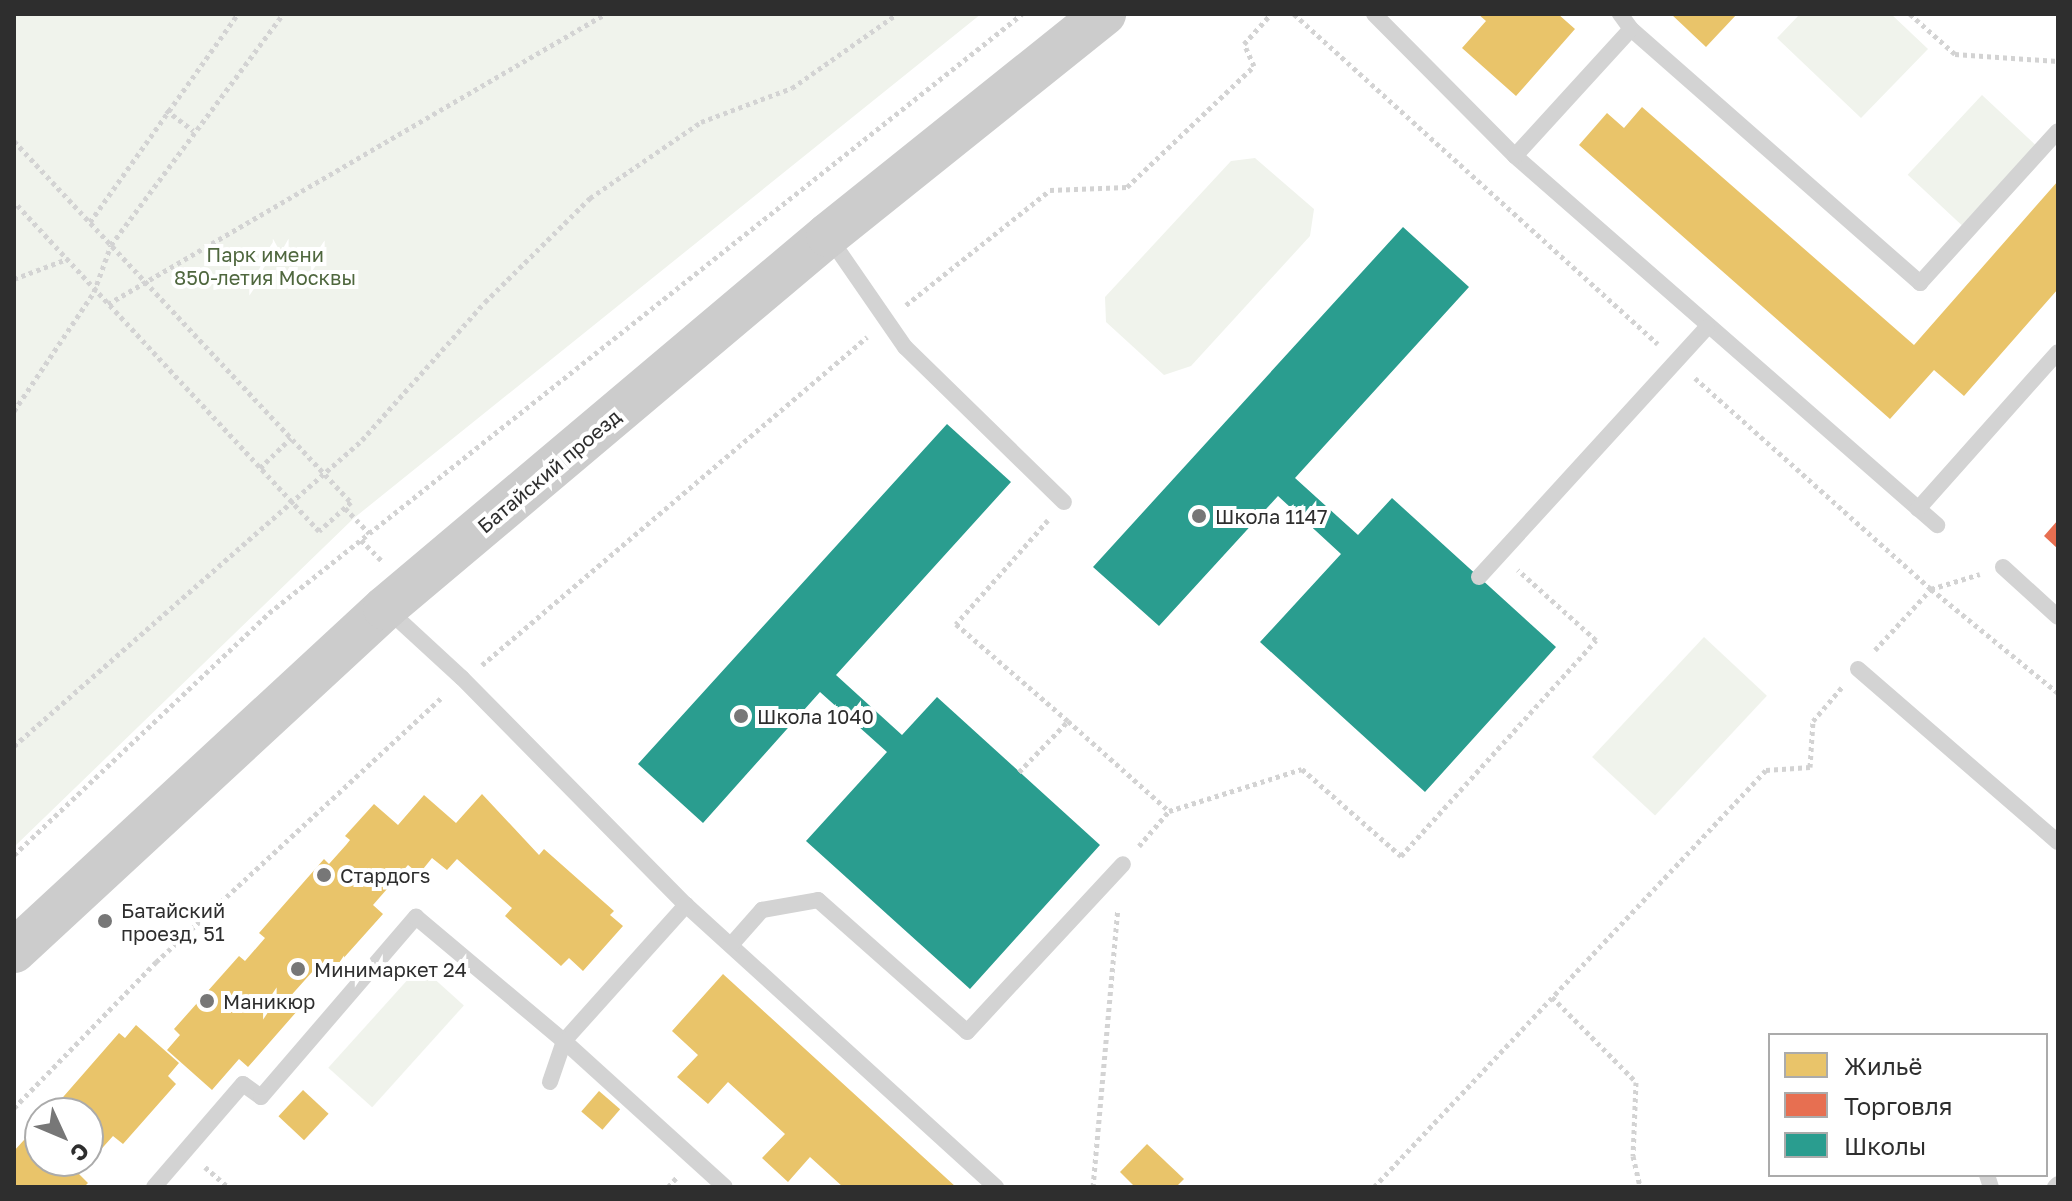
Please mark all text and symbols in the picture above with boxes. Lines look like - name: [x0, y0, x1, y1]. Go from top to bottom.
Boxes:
- park label: Парк имени 850-летия Москвы: [174, 243, 356, 290]
- street label: Батайский проезд: [472, 404, 626, 538]
- place label: Школа 1147: [1215, 504, 1327, 528]
- marker: Школа 1147: [1190, 507, 1208, 525]
- place label: Школа 1040: [757, 704, 874, 728]
- marker: Школа 1040: [732, 707, 750, 725]
- place label: Стардогs: [340, 863, 430, 887]
- marker: Стардогs: [315, 866, 333, 884]
- place label: Батайский проезд, 51: [121, 898, 225, 945]
- marker: Батайский проезд, 51: [96, 912, 114, 930]
- place label: Минимаркет 24: [314, 957, 467, 981]
- marker: Минимаркет 24: [289, 960, 307, 978]
- place label: Маникюр: [223, 989, 315, 1013]
- marker: Маникюр: [198, 992, 216, 1010]
- legend: [1768, 1033, 2048, 1177]
- text: Жильё: [1844, 1051, 1922, 1080]
- text: Торговля: [1844, 1091, 1952, 1120]
- north arrow: [24, 1097, 104, 1177]
- text: Школы: [1844, 1131, 1926, 1160]
- text: С: [65, 1138, 95, 1168]

